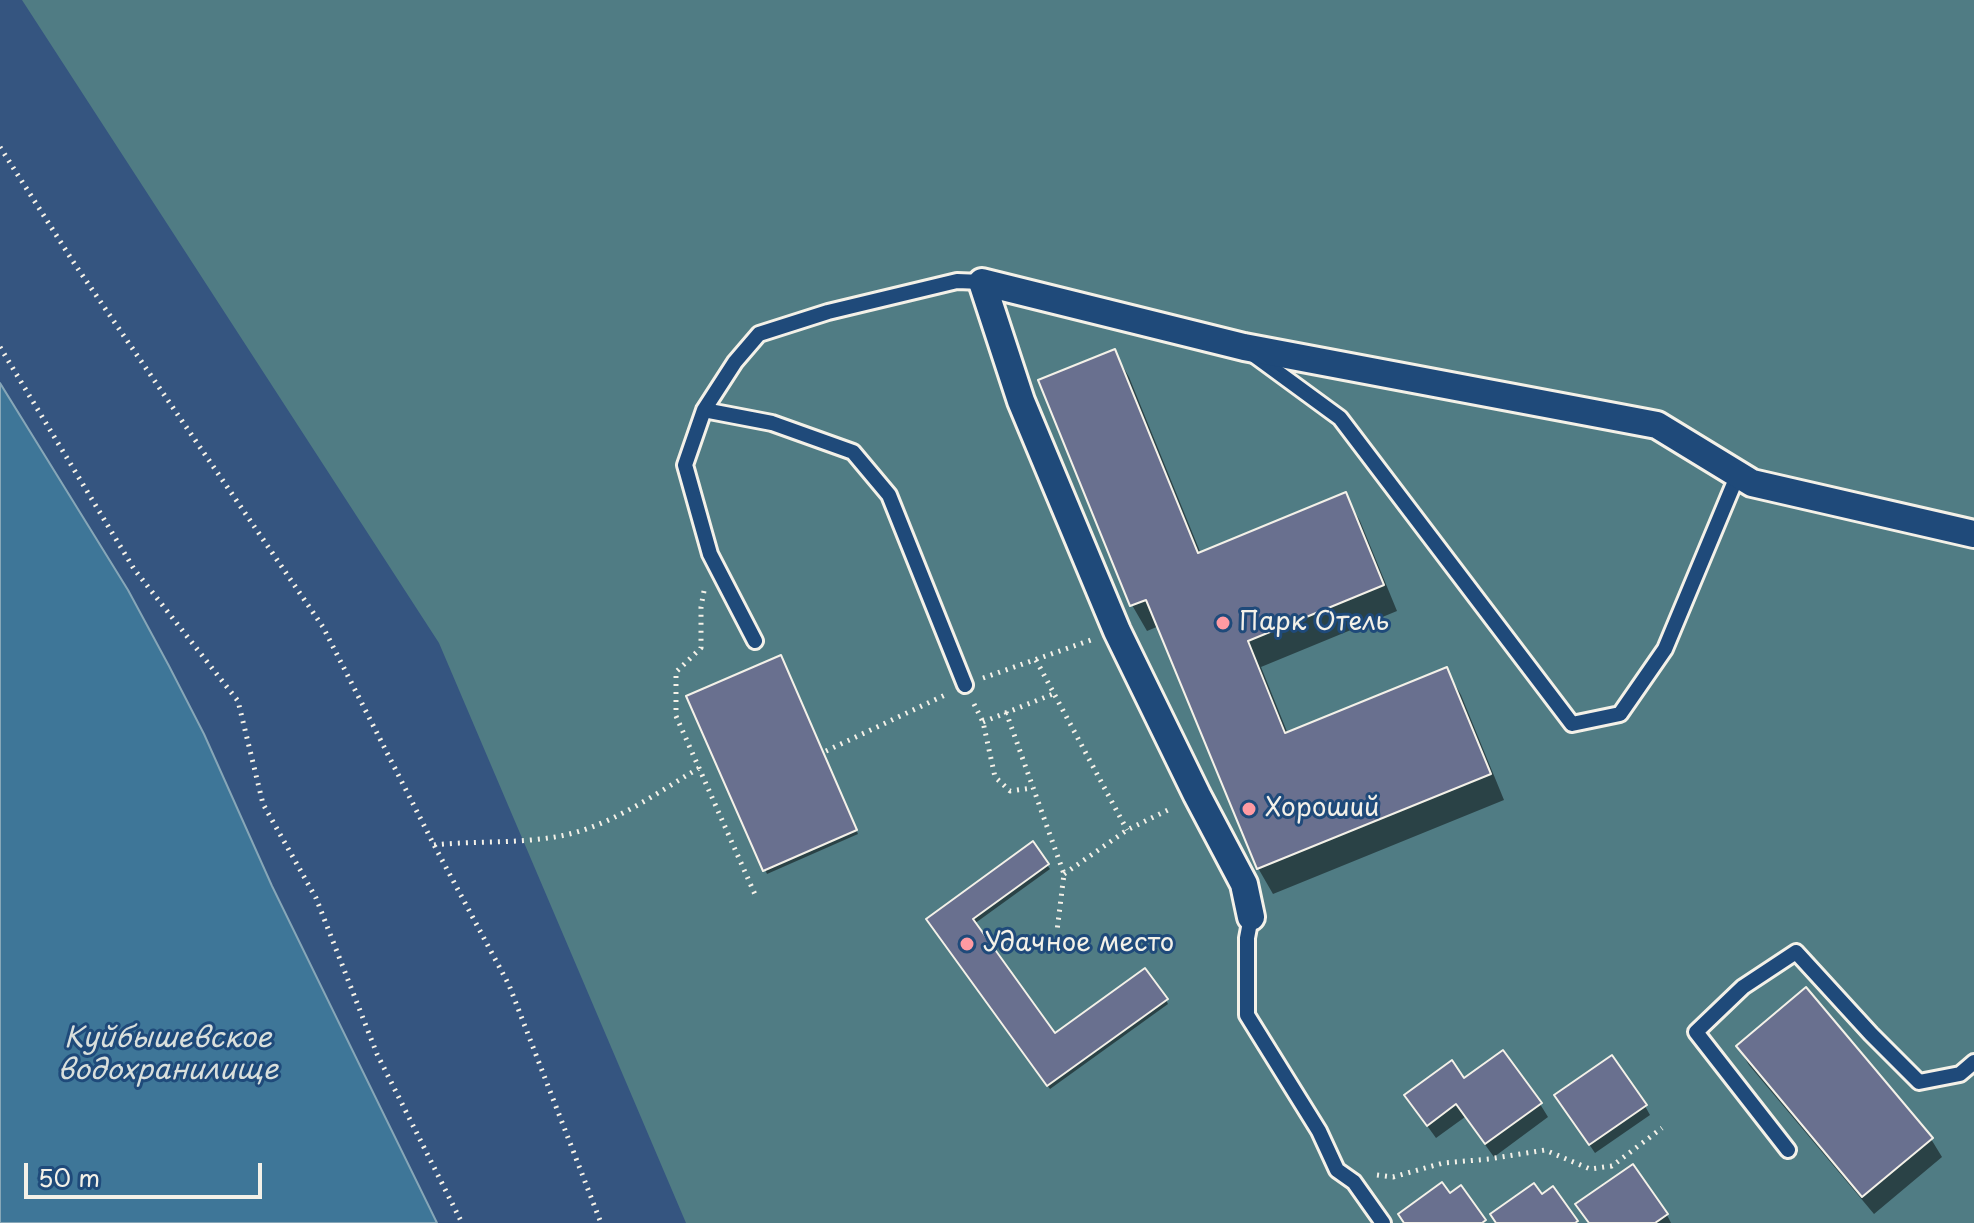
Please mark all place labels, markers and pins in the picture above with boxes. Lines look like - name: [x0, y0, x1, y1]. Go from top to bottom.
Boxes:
- place label: Парк Отель: [1239, 607, 1389, 639]
- marker: Парк Отель: [1214, 614, 1232, 632]
- place label: Хороший: [1265, 793, 1379, 825]
- marker: Хороший: [1240, 800, 1258, 818]
- place label: Удачное место: [983, 928, 1174, 960]
- marker: Удачное место: [958, 935, 976, 953]

